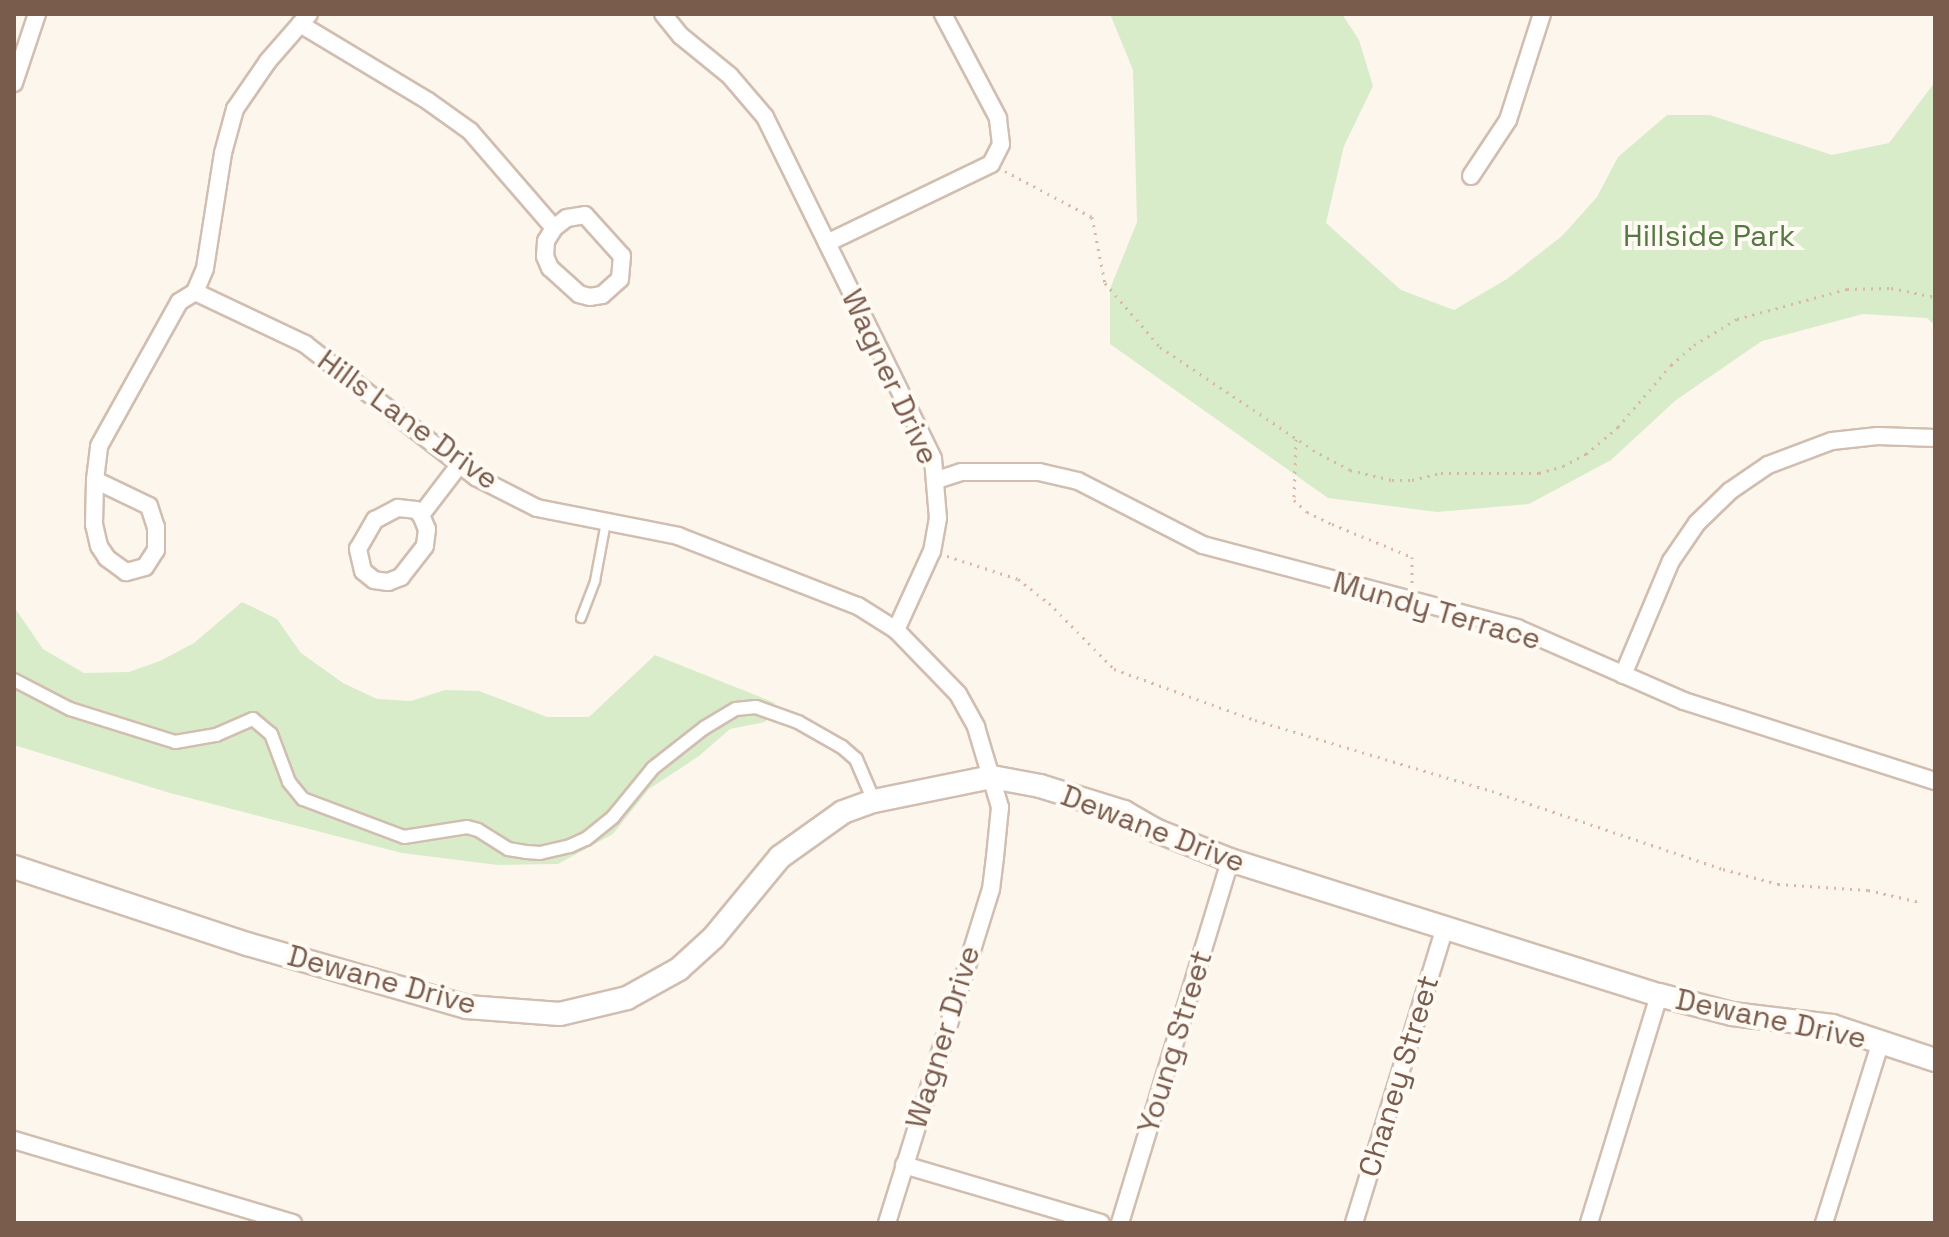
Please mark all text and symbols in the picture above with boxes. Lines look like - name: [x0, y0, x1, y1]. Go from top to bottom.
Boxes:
- park label: Hillside Park: [1623, 218, 1795, 254]
- street label: Wagner Drive: [834, 284, 946, 470]
- street label: Hills Lane Drive: [311, 342, 505, 498]
- street label: Mundy Terrace: [1329, 564, 1545, 658]
- street label: Dewane Drive: [1056, 777, 1250, 881]
- street label: Dewane Drive: [284, 937, 480, 1023]
- street label: Wagner Drive: [898, 941, 988, 1133]
- street label: Young Street: [1130, 946, 1220, 1138]
- street label: Chaney Street: [1351, 971, 1447, 1181]
- street label: Dewane Drive: [1672, 981, 1870, 1057]

